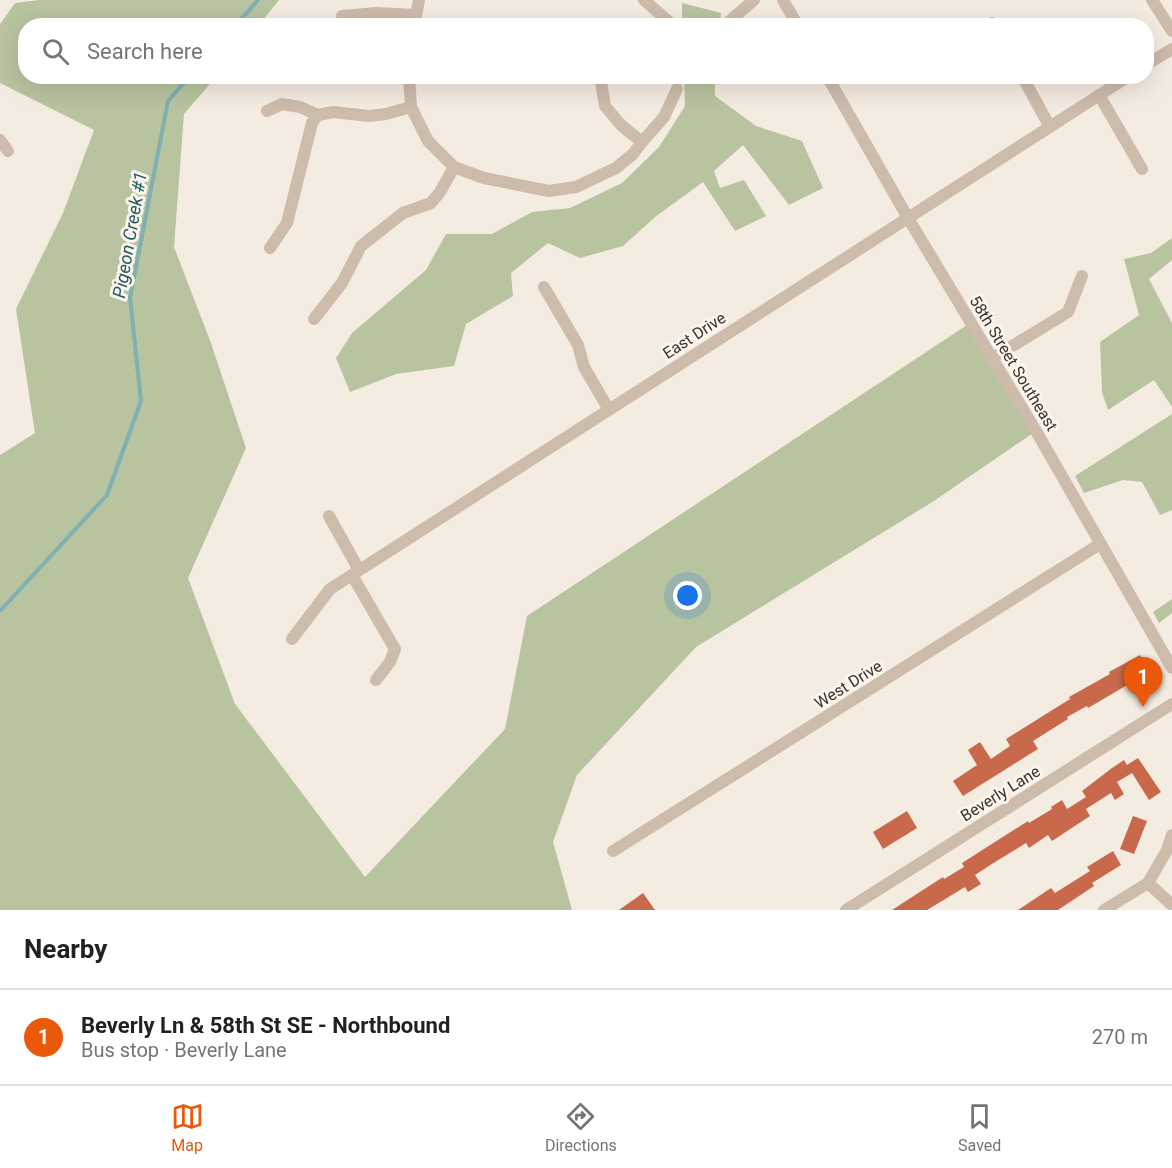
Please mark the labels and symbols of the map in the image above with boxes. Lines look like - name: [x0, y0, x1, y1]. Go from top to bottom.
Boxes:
- water label: Pigeon Creek #1: [108, 170, 151, 300]
- street label: 58th Street Southeast: [966, 292, 1061, 434]
- street label: East Drive: [659, 308, 729, 363]
- your location: [673, 581, 702, 610]
- street label: West Drive: [811, 656, 885, 713]
- pin: 1: [1124, 658, 1162, 707]
- street label: Beverly Lane: [957, 762, 1043, 825]

